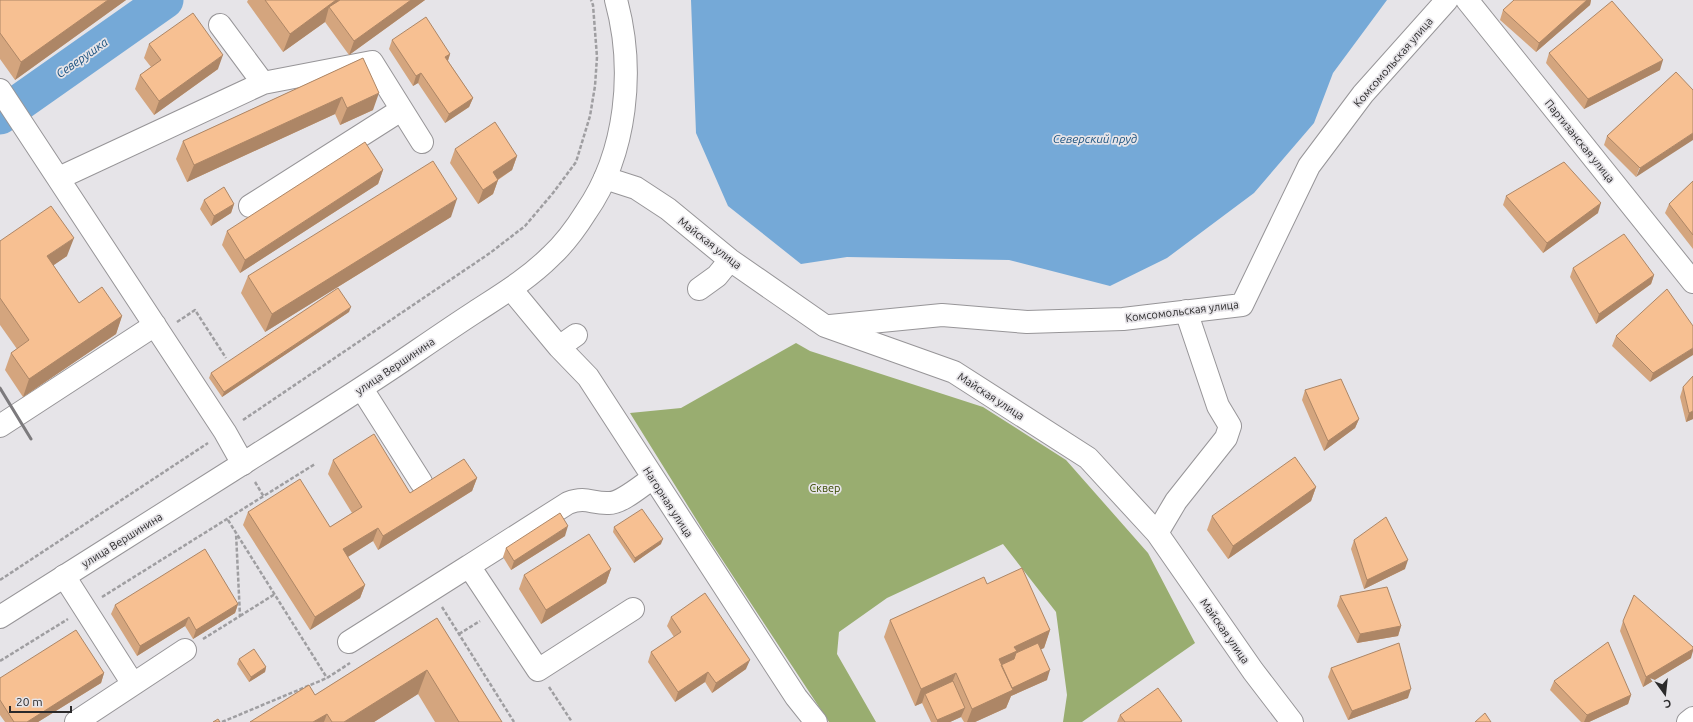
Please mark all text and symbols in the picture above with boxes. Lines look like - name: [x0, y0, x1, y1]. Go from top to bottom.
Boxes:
- street label: Комсомольская улица: [1351, 15, 1435, 109]
- water label: Северушка: [53, 35, 110, 80]
- street label: Партизанская улица: [1543, 97, 1617, 185]
- water label: Северский пруд: [1053, 132, 1137, 145]
- street label: Майская улица: [676, 215, 744, 271]
- street label: Комсомольская улица: [1125, 298, 1239, 324]
- street label: улица Вершинина: [353, 335, 437, 397]
- street label: Майская улица: [956, 370, 1026, 422]
- street label: Нагорная улица: [641, 465, 695, 539]
- park label: Сквер: [810, 482, 841, 494]
- street label: улица Вершинина: [80, 510, 164, 570]
- street label: Майская улица: [1198, 596, 1252, 666]
- north arrow: [1645, 674, 1685, 714]
- scale bar: [10, 688, 71, 714]
- text: 20 m: [16, 695, 43, 708]
- text: С: [1663, 697, 1673, 710]

